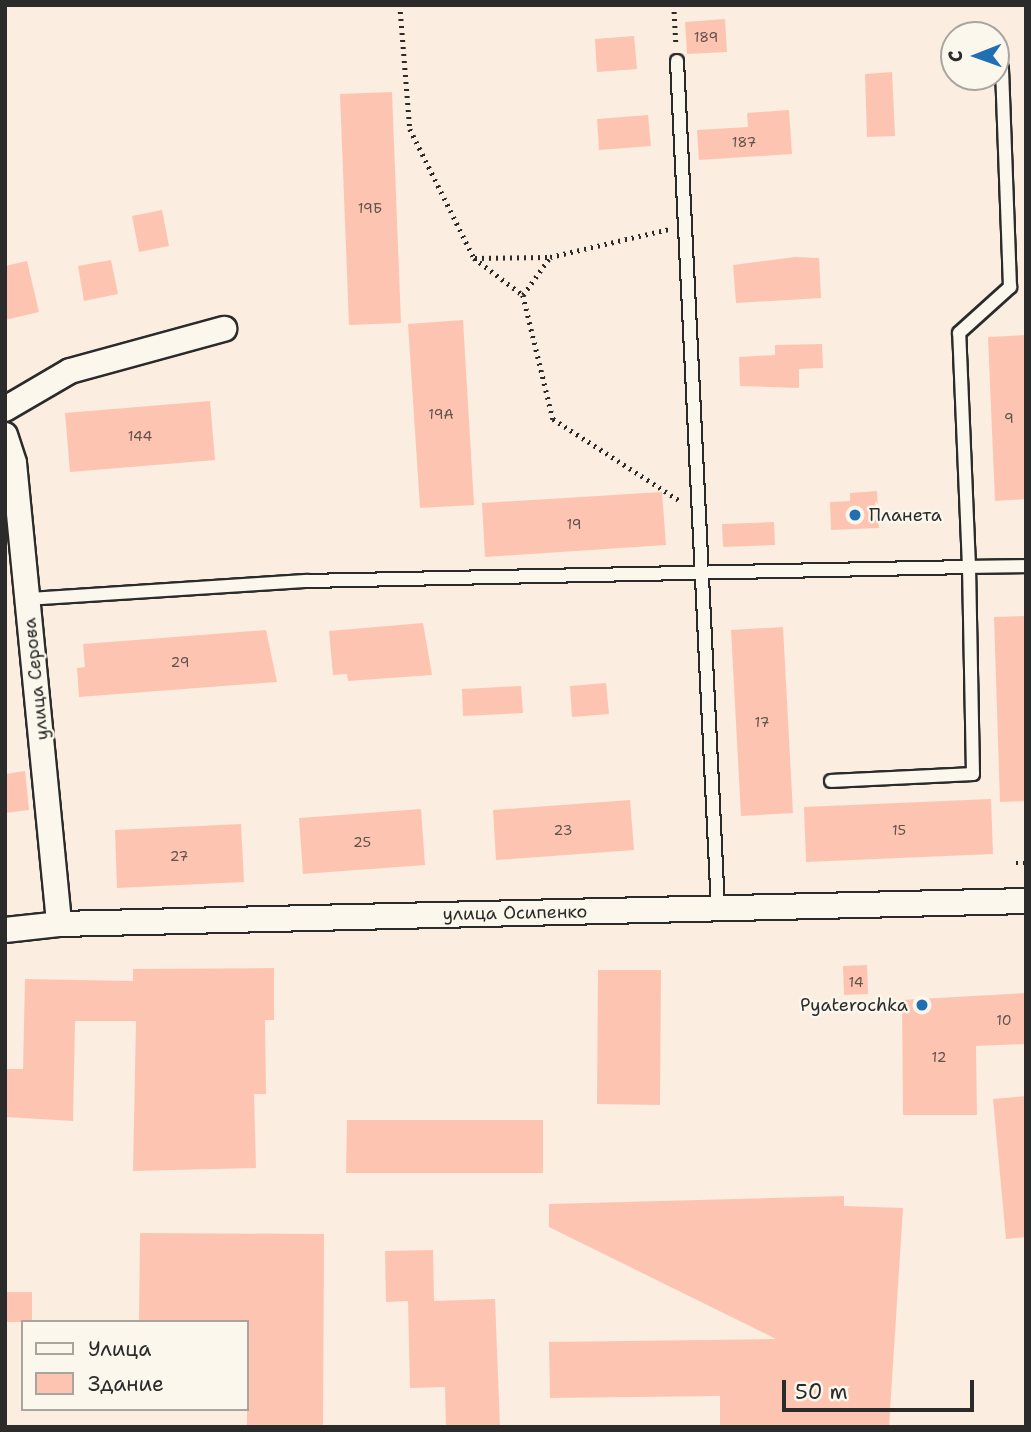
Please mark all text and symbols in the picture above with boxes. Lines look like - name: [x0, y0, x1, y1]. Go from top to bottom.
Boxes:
- north arrow: [940, 21, 1010, 91]
- house number: 189: [694, 29, 718, 45]
- text: С: [943, 50, 968, 62]
- house number: 187: [732, 134, 756, 150]
- house number: 19Б: [358, 200, 382, 216]
- house number: 19А: [428, 406, 454, 422]
- house number: 9: [1004, 410, 1014, 426]
- house number: 144: [128, 428, 152, 444]
- place label: Планета: [869, 504, 942, 526]
- marker: Планета: [847, 507, 863, 523]
- house number: 19: [566, 516, 582, 532]
- street label: улица Серова: [19, 617, 53, 741]
- house number: 29: [171, 654, 189, 670]
- house number: 17: [755, 714, 769, 730]
- house number: 23: [554, 822, 572, 838]
- house number: 15: [892, 822, 906, 838]
- house number: 25: [353, 834, 371, 850]
- house number: 27: [170, 848, 188, 864]
- street label: улица Осипенко: [442, 901, 588, 925]
- house number: 14: [848, 974, 864, 990]
- place label: Pyaterochka: [800, 994, 908, 1016]
- marker: Pyaterochka: [914, 997, 930, 1013]
- house number: 10: [996, 1012, 1012, 1028]
- house number: 12: [932, 1049, 946, 1065]
- legend: [21, 1320, 248, 1411]
- text: Улица: [88, 1335, 151, 1363]
- scale bar: [786, 1366, 978, 1410]
- text: Здание: [88, 1370, 164, 1398]
- text: 50 m: [795, 1378, 848, 1406]

